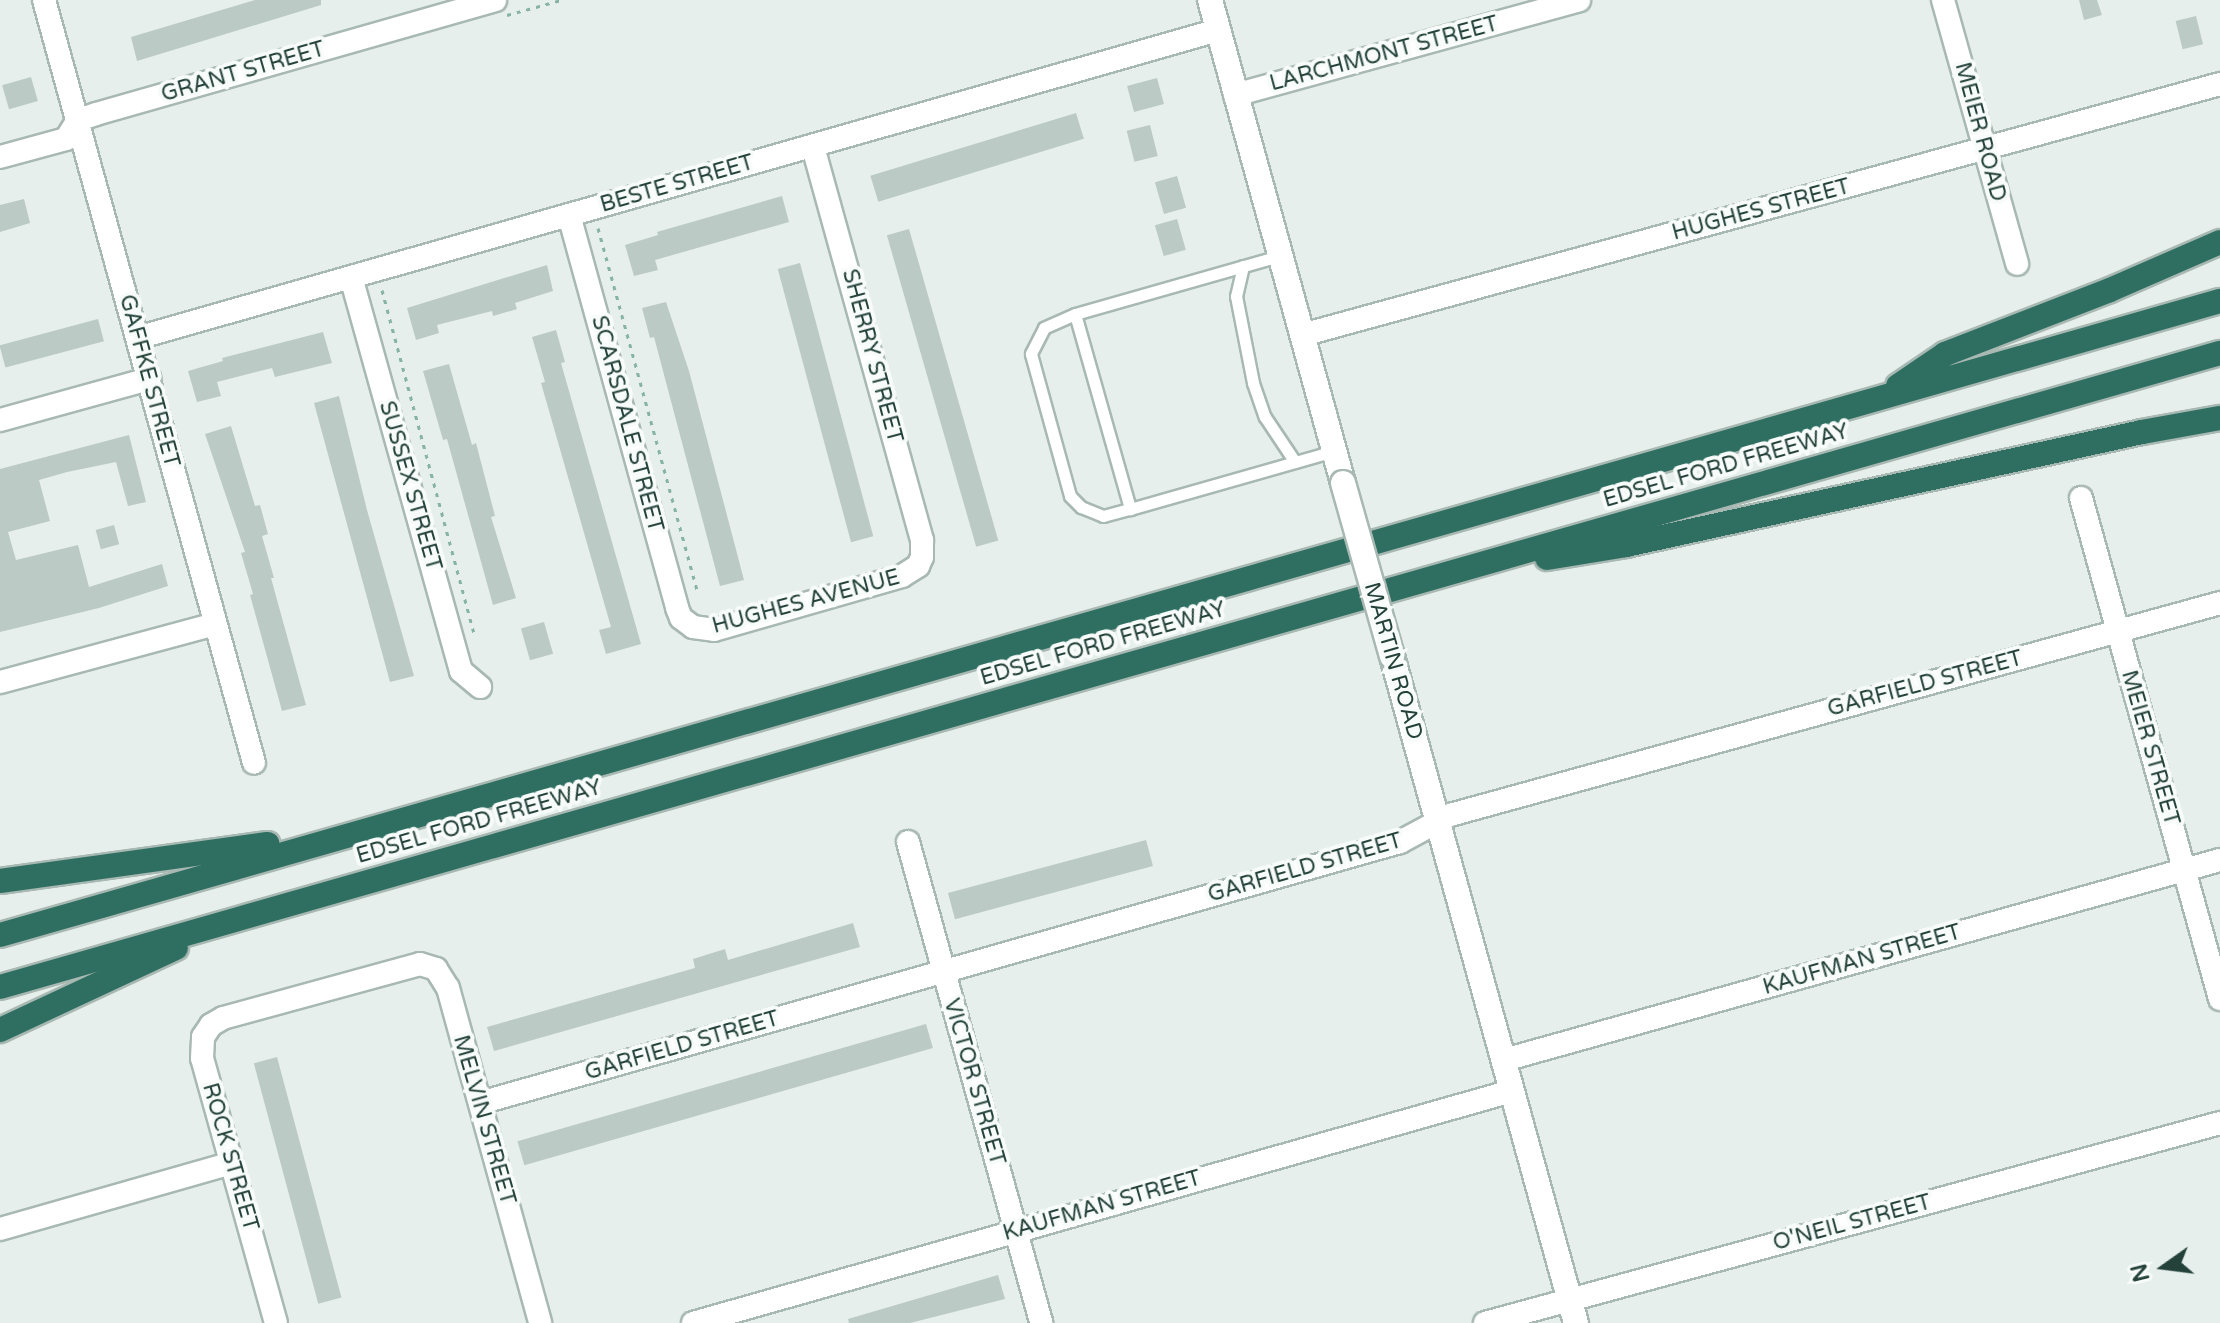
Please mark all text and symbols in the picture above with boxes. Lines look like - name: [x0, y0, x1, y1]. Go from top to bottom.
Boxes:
- street label: LARCHMONT STREET: [1267, 11, 1501, 97]
- street label: GRANT STREET: [158, 36, 328, 108]
- street label: MEIER ROAD: [1949, 59, 2011, 205]
- street label: BESTE STREET: [597, 149, 757, 219]
- street label: HUGHES STREET: [1669, 174, 1853, 246]
- street label: SHERRY STREET: [836, 266, 908, 446]
- street label: GAFFKE STREET: [113, 292, 185, 470]
- street label: SCARSDALE STREET: [585, 313, 669, 535]
- street label: SUSSEX STREET: [373, 398, 447, 574]
- street label: EDSEL FORD FREEWAY: [1600, 418, 1852, 514]
- street label: HUGHES AVENUE: [709, 564, 903, 640]
- street label: MARTIN ROAD: [1358, 579, 1428, 743]
- street label: EDSEL FORD FREEWAY: [977, 596, 1229, 692]
- street label: GARFIELD STREET: [1825, 645, 2025, 723]
- street label: MEIER STREET: [2115, 667, 2185, 829]
- street label: EDSEL FORD FREEWAY: [353, 774, 605, 870]
- street label: GARFIELD STREET: [1205, 828, 1405, 908]
- street label: KAUFMAN STREET: [1760, 919, 1964, 1001]
- street label: VICTOR STREET: [938, 996, 1010, 1168]
- street label: GARFIELD STREET: [582, 1006, 782, 1086]
- street label: MELVIN STREET: [447, 1032, 521, 1208]
- street label: ROCK STREET: [196, 1080, 264, 1234]
- street label: KAUFMAN STREET: [1000, 1165, 1204, 1247]
- street label: O'NEIL STREET: [1770, 1189, 1934, 1257]
- north arrow: [2124, 1227, 2204, 1307]
- text: N: [2126, 1261, 2155, 1285]

